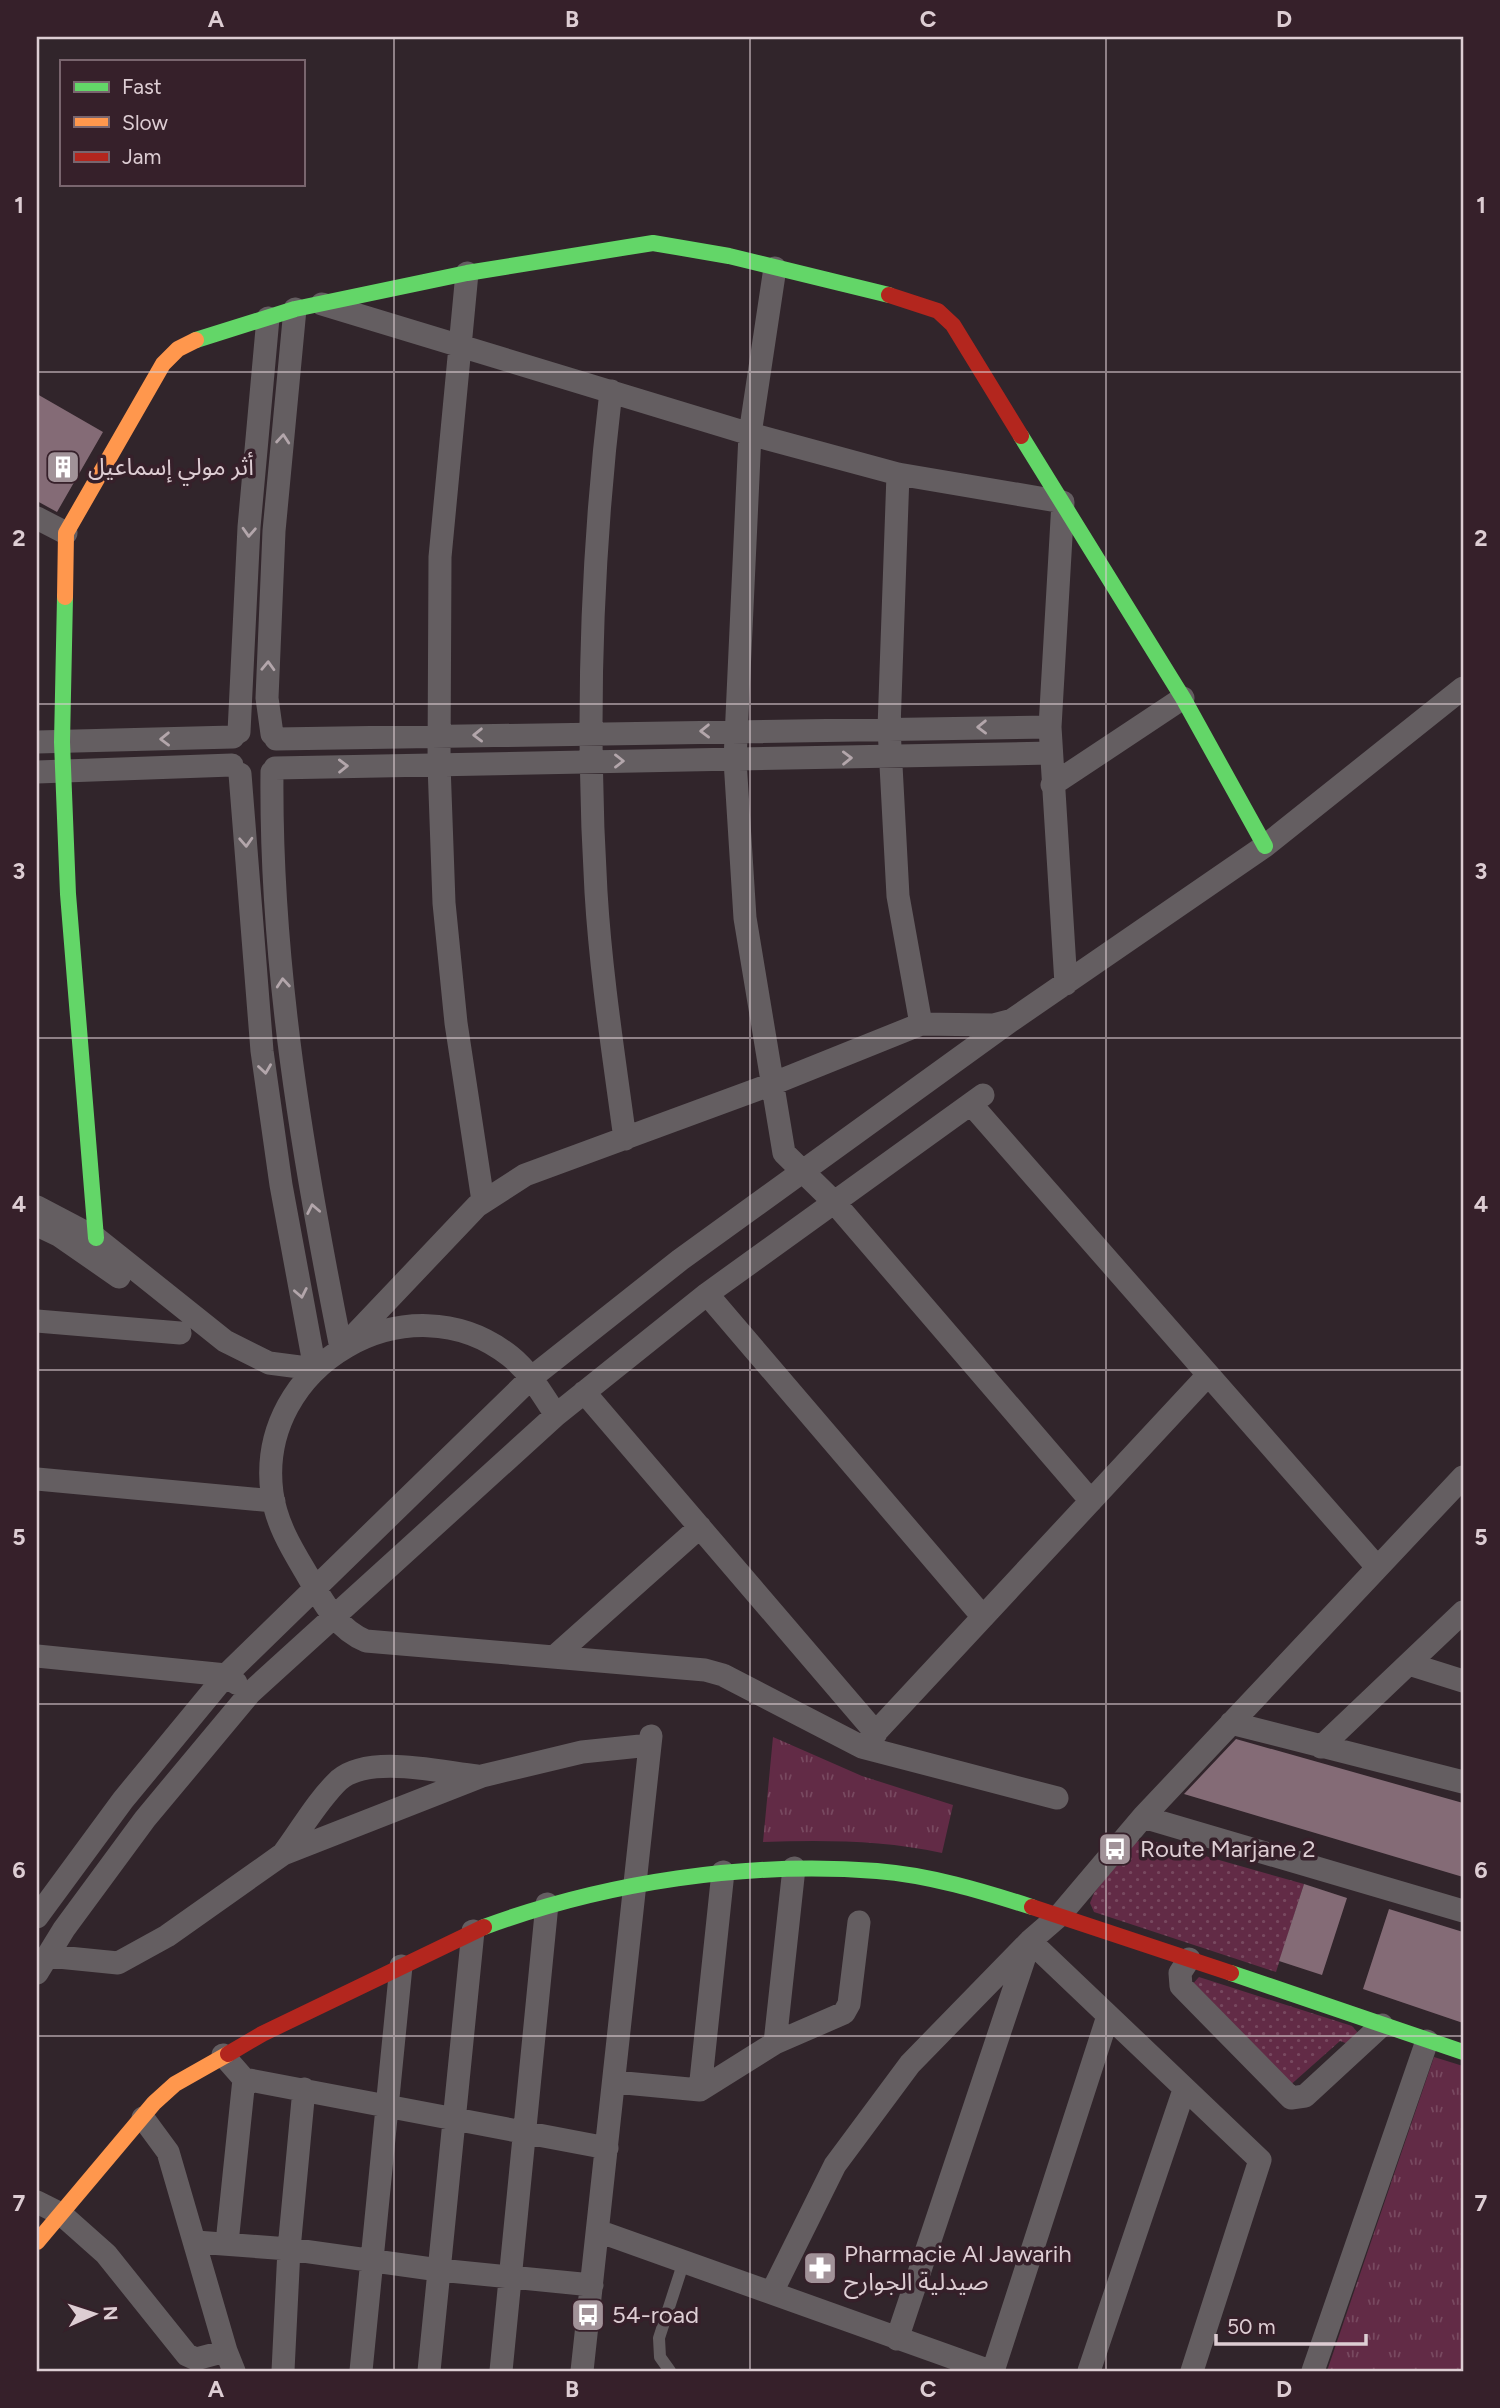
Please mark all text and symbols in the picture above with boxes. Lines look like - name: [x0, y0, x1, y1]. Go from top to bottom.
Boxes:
- text: A: [208, 5, 225, 33]
- text: B: [565, 5, 579, 33]
- text: C: [920, 5, 937, 33]
- text: D: [1276, 5, 1292, 33]
- legend: [60, 60, 304, 186]
- text: Fast: [122, 74, 162, 99]
- text: Slow: [122, 110, 168, 135]
- text: Jam: [122, 144, 161, 169]
- text: 1: [14, 191, 24, 219]
- text: 1: [1476, 191, 1486, 219]
- one-way arrow: [275, 434, 290, 445]
- building icon: أثر مولي إسماعيل: [44, 448, 82, 486]
- place label: أثر مولي إسماعيل: [88, 451, 254, 486]
- text: 2: [12, 524, 26, 552]
- text: 2: [1474, 524, 1488, 552]
- one-way arrow: [241, 527, 256, 538]
- one-way arrow: [261, 661, 276, 672]
- one-way arrow: [976, 719, 987, 735]
- one-way arrow: [700, 723, 710, 739]
- one-way arrow: [472, 727, 483, 743]
- one-way arrow: [159, 731, 170, 747]
- one-way arrow: [842, 750, 853, 766]
- one-way arrow: [615, 753, 625, 769]
- one-way arrow: [338, 758, 349, 774]
- one-way arrow: [238, 837, 253, 848]
- text: 3: [13, 857, 25, 885]
- text: 3: [1475, 857, 1487, 885]
- one-way arrow: [276, 978, 291, 989]
- one-way arrow: [257, 1063, 272, 1075]
- text: 4: [12, 1190, 26, 1218]
- text: 4: [1474, 1190, 1488, 1218]
- one-way arrow: [306, 1203, 321, 1215]
- one-way arrow: [293, 1287, 308, 1299]
- text: 5: [12, 1523, 26, 1551]
- text: 5: [1474, 1523, 1488, 1551]
- bus stop icon: Route Marjane 2: [1096, 1830, 1134, 1868]
- place label: Route Marjane 2: [1140, 1834, 1316, 1863]
- text: 6: [12, 1856, 26, 1884]
- text: 6: [1474, 1856, 1488, 1884]
- text: 7: [13, 2189, 26, 2217]
- text: 7: [1475, 2189, 1488, 2217]
- place label: Pharmacie Al Jawarih صيدلية الجوارح: [844, 2239, 1072, 2299]
- pharmacy icon: Pharmacie Al Jawarih صيدلية الجوارح: [801, 2249, 839, 2287]
- north arrow: [60, 2278, 130, 2348]
- bus stop icon: 54-road: [569, 2296, 607, 2334]
- place label: 54-road: [612, 2300, 699, 2329]
- scale bar: [1216, 2303, 1367, 2347]
- text: N: [99, 2305, 122, 2321]
- text: 50 m: [1227, 2314, 1276, 2339]
- text: A: [208, 2375, 225, 2403]
- text: B: [565, 2375, 579, 2403]
- text: C: [920, 2375, 937, 2403]
- text: D: [1276, 2375, 1292, 2403]

